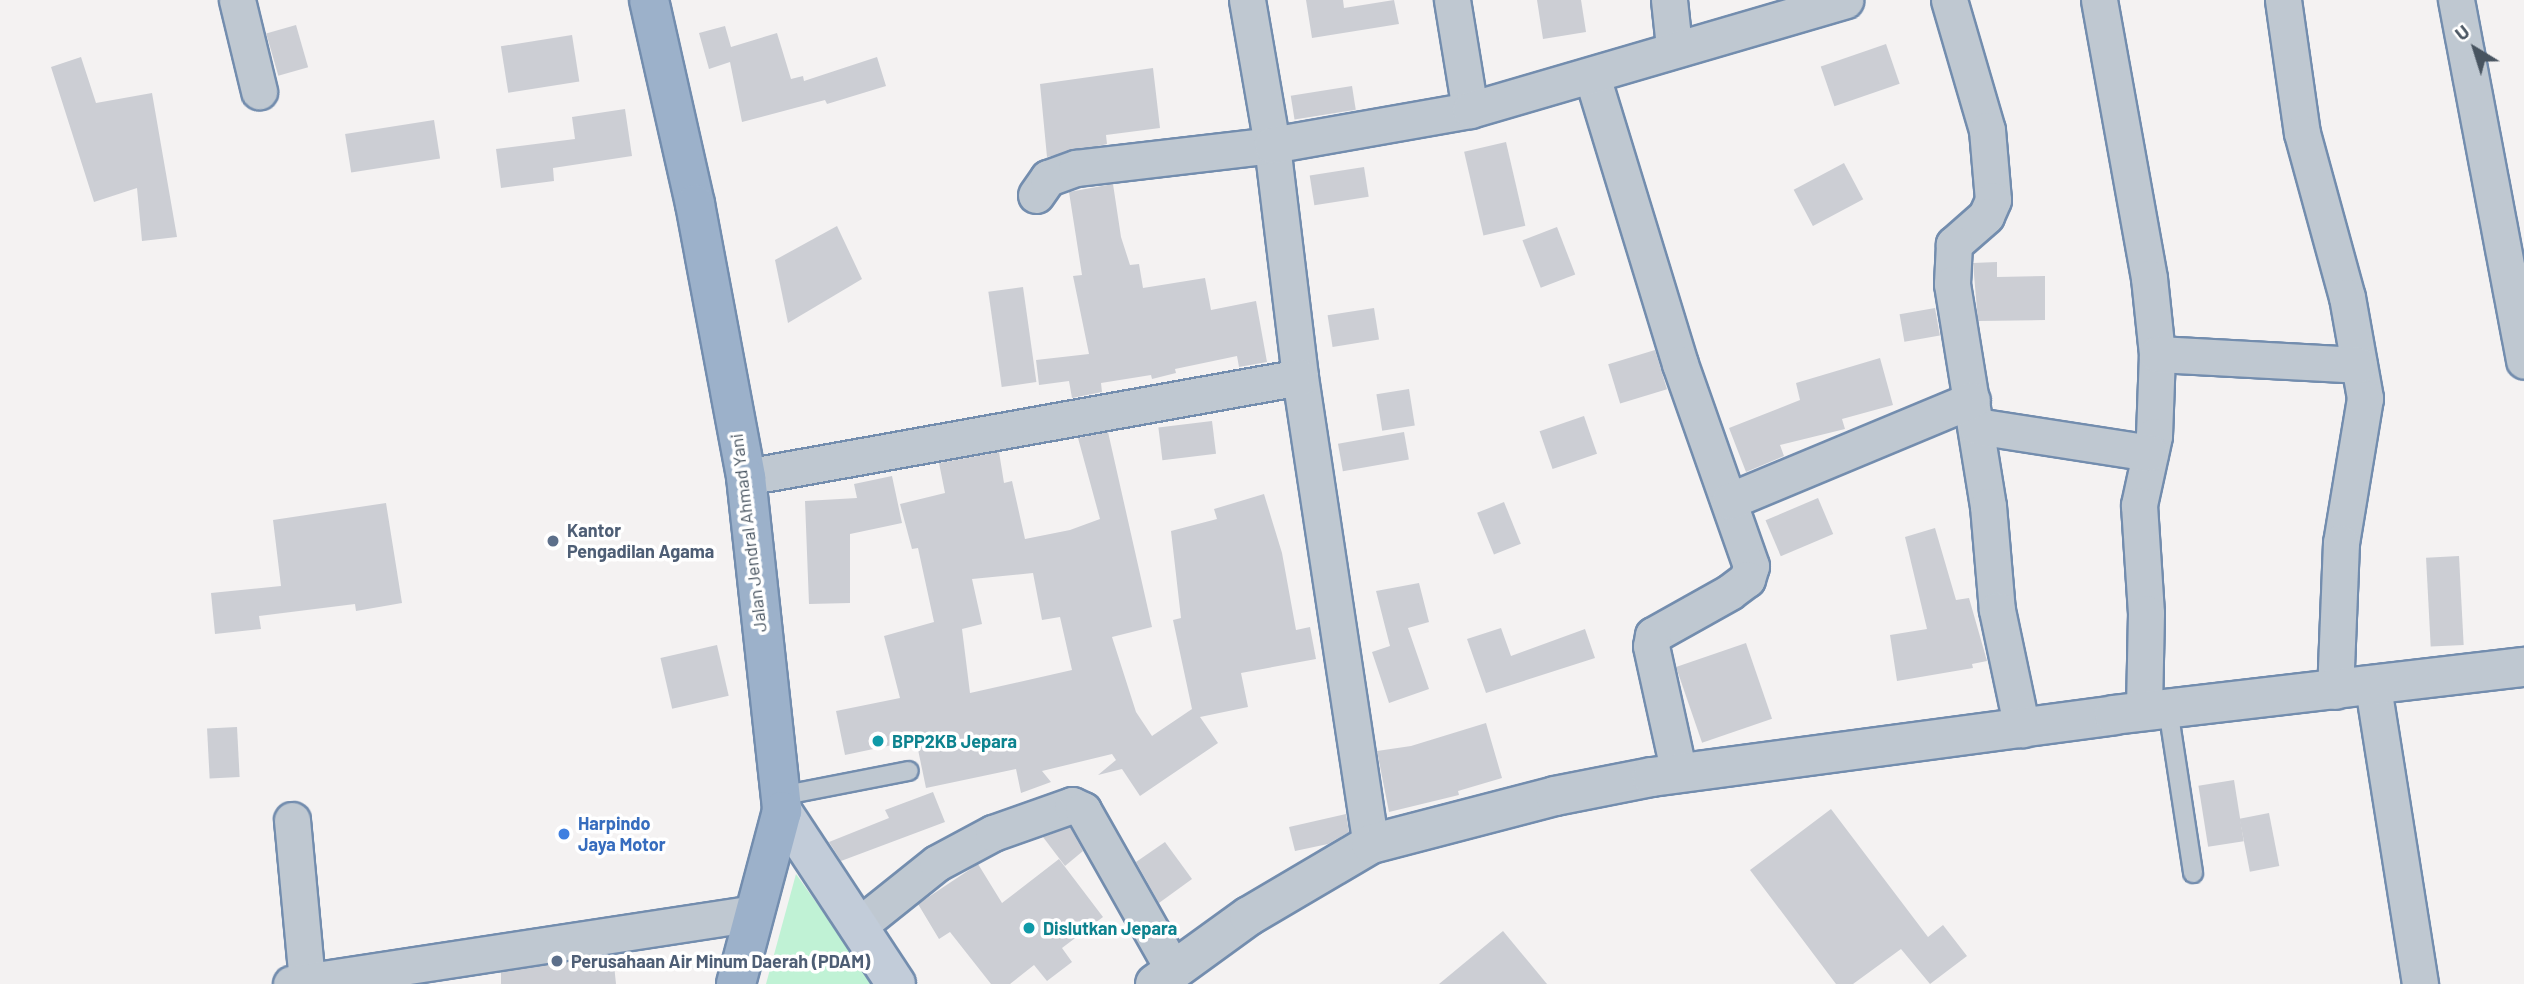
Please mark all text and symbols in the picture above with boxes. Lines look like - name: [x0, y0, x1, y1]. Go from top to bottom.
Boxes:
- north arrow: [2440, 14, 2510, 84]
- text: U: [2450, 19, 2474, 45]
- street label: Jalan Jendral Ahmad Yani: [725, 432, 771, 634]
- place label: Kantor Pengadilan Agama: [567, 520, 714, 562]
- marker: Kantor Pengadilan Agama: [545, 533, 561, 549]
- place label: BPP2KB Jepara: [892, 730, 1017, 752]
- marker: BPP2KB Jepara: [870, 733, 886, 749]
- place label: Harpindo Jaya Motor: [578, 813, 666, 856]
- marker: Harpindo Jaya Motor: [556, 826, 572, 842]
- place label: Dislutkan Jepara: [1043, 917, 1177, 939]
- marker: Dislutkan Jepara: [1021, 920, 1037, 936]
- place label: Perusahaan Air Minum Daerah (PDAM): [571, 950, 870, 972]
- marker: Perusahaan Air Minum Daerah (PDAM): [549, 953, 565, 969]

